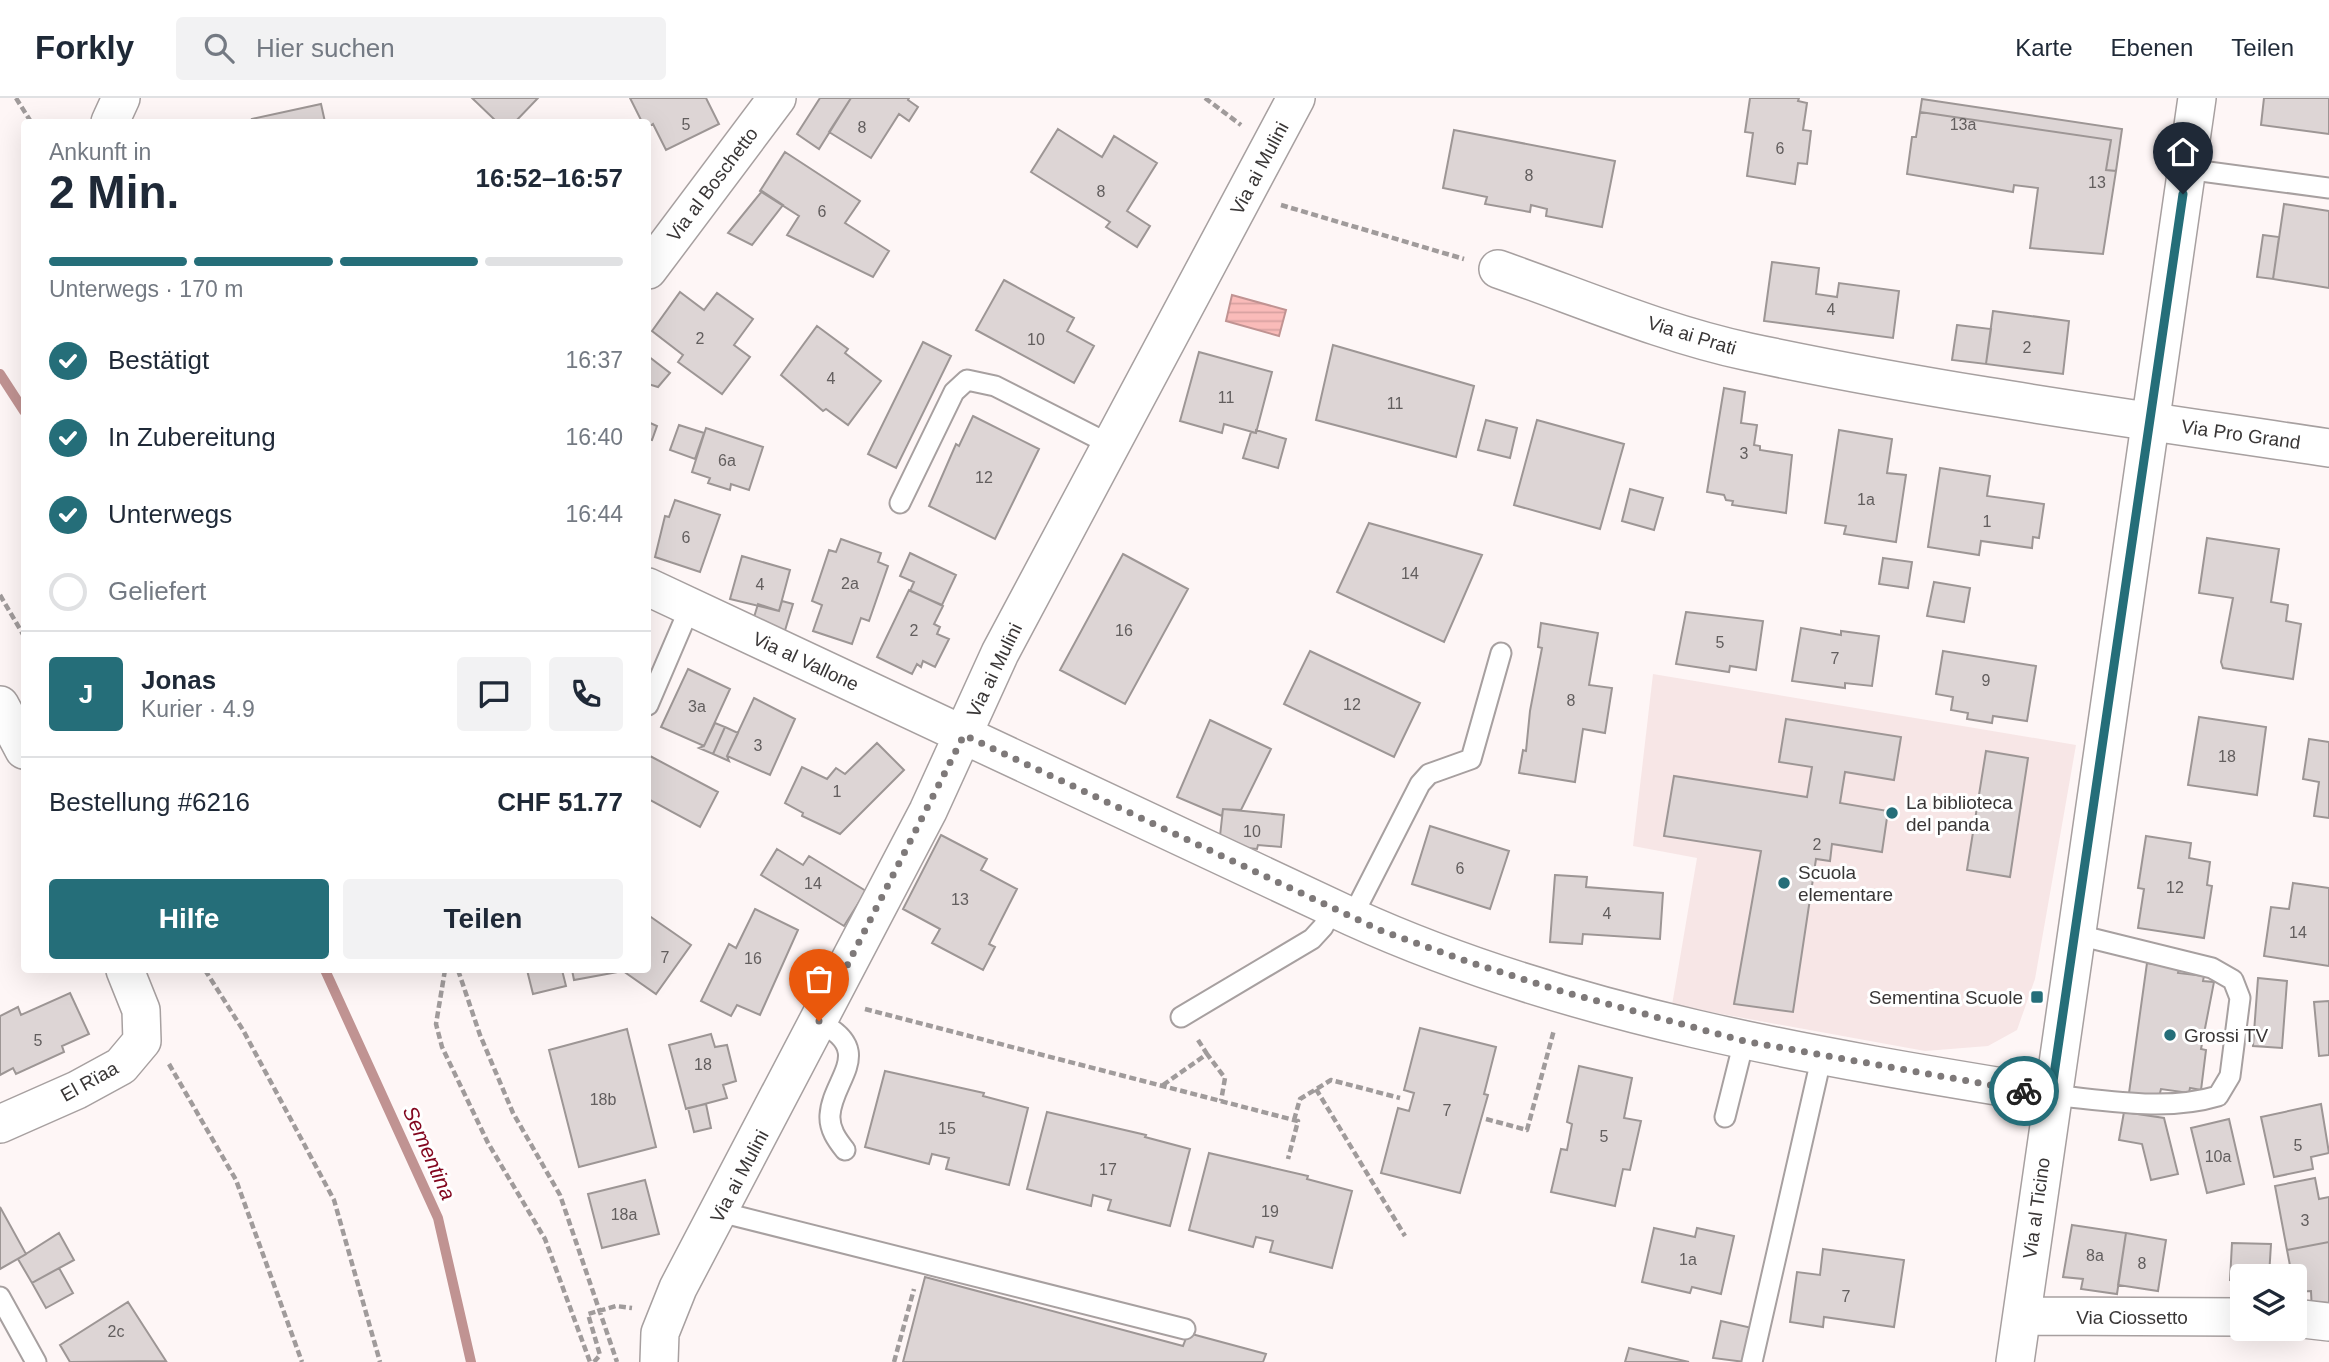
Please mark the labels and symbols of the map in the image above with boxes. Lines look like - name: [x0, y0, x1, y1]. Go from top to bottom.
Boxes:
- house number: 5: [682, 116, 691, 133]
- house number: 13a: [1950, 116, 1976, 133]
- street label: Via ai Mulini: [1226, 118, 1293, 218]
- house number: 8: [858, 119, 867, 136]
- pin: [2153, 122, 2213, 194]
- street label: Via al Boschetto: [663, 123, 762, 245]
- house number: 6: [1776, 140, 1785, 157]
- house number: 8: [1525, 167, 1534, 184]
- house number: 13: [2088, 174, 2106, 191]
- house number: 8: [1097, 183, 1106, 200]
- house number: 6: [818, 203, 827, 220]
- house number: 4: [1827, 301, 1836, 318]
- street label: Via ai Prati: [1645, 312, 1739, 359]
- house number: 2: [696, 330, 705, 347]
- house number: 10: [1027, 331, 1045, 348]
- house number: 2: [2023, 339, 2032, 356]
- house number: 4: [827, 370, 836, 387]
- house number: 11: [1218, 389, 1234, 406]
- house number: 11: [1387, 395, 1403, 412]
- street label: Via Pro Grand: [2180, 416, 2302, 453]
- house number: 3: [1740, 445, 1749, 462]
- house number: 6a: [718, 452, 736, 469]
- house number: 12: [975, 469, 993, 486]
- house number: 1a: [1857, 491, 1875, 508]
- house number: 1: [1983, 513, 1992, 530]
- house number: 6: [682, 529, 691, 546]
- house number: 14: [1401, 565, 1419, 582]
- house number: 2a: [841, 575, 859, 592]
- house number: 4: [756, 576, 765, 593]
- street label: Via ai Mulini: [963, 620, 1026, 721]
- house number: 2: [910, 622, 919, 639]
- house number: 16: [1115, 622, 1133, 639]
- street label: Via al Vallone: [749, 628, 862, 695]
- house number: 5: [1716, 634, 1725, 651]
- house number: 7: [1831, 650, 1840, 667]
- house number: 9: [1982, 672, 1991, 689]
- house number: 8: [1567, 692, 1576, 709]
- house number: 12: [1343, 696, 1361, 713]
- house number: 3a: [688, 698, 706, 715]
- house number: 3: [754, 737, 763, 754]
- house number: 18: [2218, 748, 2236, 765]
- house number: 1: [833, 783, 842, 800]
- place label: La biblioteca del panda: [1906, 792, 2013, 835]
- marker: La biblioteca del panda: [1884, 805, 1900, 821]
- house number: 10: [1243, 823, 1261, 840]
- house number: 2: [1813, 836, 1822, 853]
- house number: 6: [1456, 860, 1465, 877]
- place label: Scuola elementare: [1798, 862, 1893, 905]
- house number: 14: [804, 875, 822, 892]
- marker: Scuola elementare: [1776, 875, 1792, 891]
- house number: 12: [2166, 879, 2184, 896]
- house number: 13: [951, 891, 969, 908]
- house number: 4: [1603, 905, 1612, 922]
- house number: 14: [2289, 924, 2307, 941]
- house number: 7: [661, 949, 670, 966]
- pin: [789, 949, 849, 1021]
- house number: 16: [744, 950, 762, 967]
- place label: Sementina Scuole: [1869, 987, 2023, 1008]
- marker: Sementina Scuole: [2029, 989, 2045, 1005]
- place label: Grossi TV: [2184, 1025, 2268, 1046]
- marker: Grossi TV: [2162, 1027, 2178, 1043]
- house number: 5: [34, 1032, 43, 1049]
- house number: 18: [694, 1056, 712, 1073]
- courier: [1989, 1056, 2059, 1126]
- street label: El Rïaa: [57, 1057, 122, 1106]
- house number: 18b: [590, 1091, 616, 1108]
- water label: Sementina: [399, 1102, 460, 1203]
- house number: 7: [1443, 1102, 1452, 1119]
- house number: 15: [938, 1120, 956, 1137]
- street label: Via ai Mulini: [706, 1126, 773, 1226]
- house number: 5: [1600, 1128, 1609, 1145]
- house number: 5: [2294, 1137, 2303, 1154]
- house number: 10a: [2205, 1148, 2231, 1165]
- street label: Via al Ticino: [2019, 1156, 2054, 1260]
- house number: 17: [1099, 1161, 1117, 1178]
- house number: 19: [1261, 1203, 1279, 1220]
- house number: 18a: [611, 1206, 637, 1223]
- house number: 3: [2301, 1212, 2310, 1229]
- house number: 8a: [2086, 1247, 2104, 1264]
- house number: 1a: [1679, 1251, 1697, 1268]
- house number: 8: [2138, 1255, 2147, 1272]
- house number: 7: [1842, 1288, 1851, 1305]
- street label: Via Ciossetto: [2076, 1307, 2188, 1328]
- house number: 2c: [108, 1323, 124, 1340]

